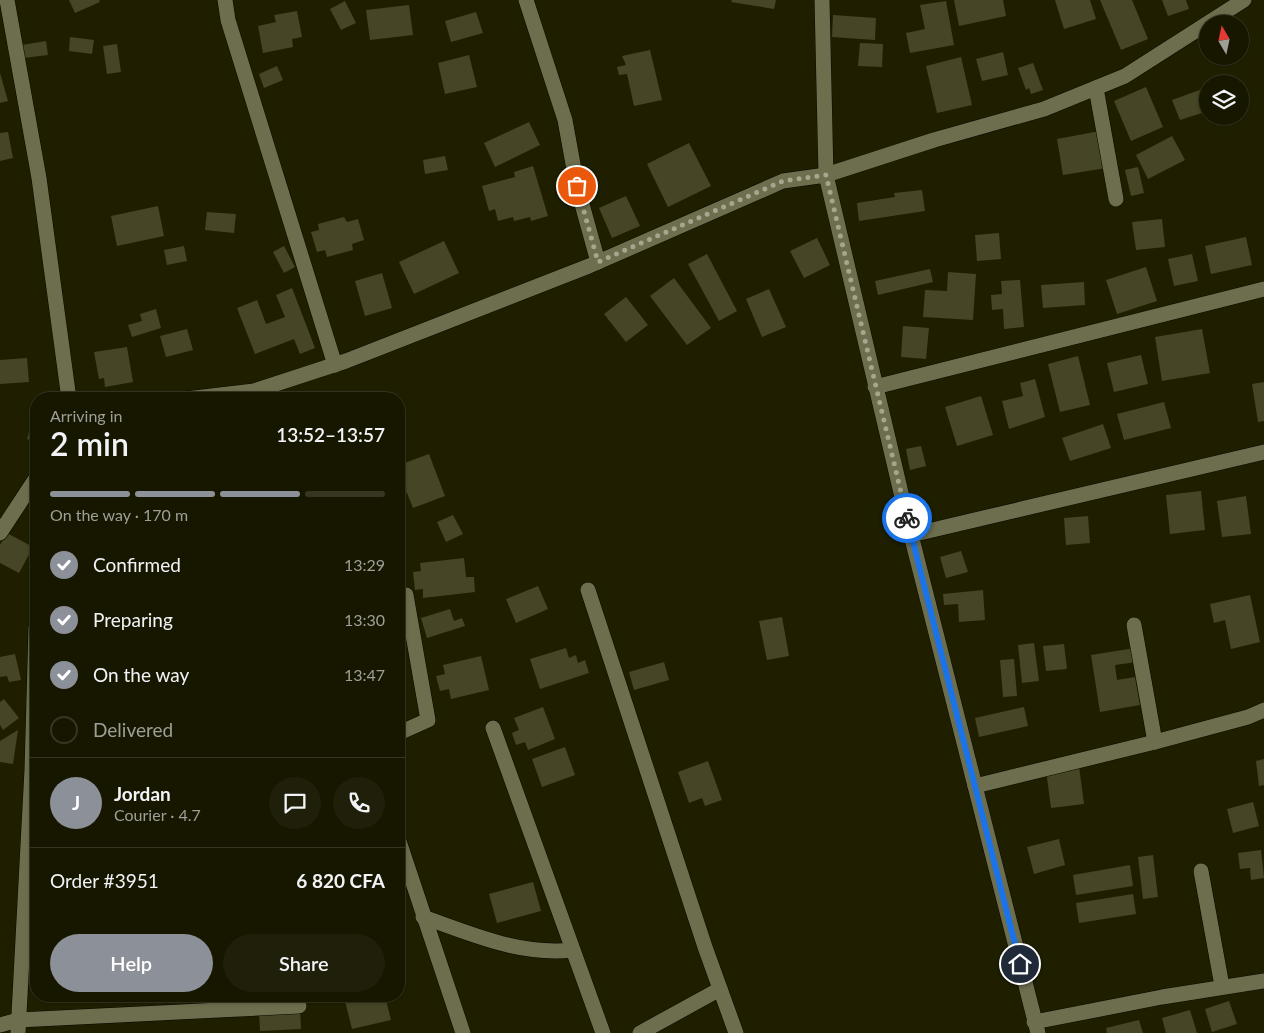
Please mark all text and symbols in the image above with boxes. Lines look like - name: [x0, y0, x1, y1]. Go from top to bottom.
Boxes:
- north arrow: [1199, 15, 1249, 65]
- map controls: [1199, 15, 1249, 125]
- button: layers: [1199, 75, 1249, 125]
- pin: [556, 165, 598, 207]
- icon: bag: [563, 172, 591, 200]
- text: Arriving in: [50, 406, 123, 425]
- text: 13:52–13:57: [276, 423, 385, 446]
- text: 2 min: [50, 424, 129, 463]
- courier: [882, 493, 932, 543]
- icon: bike: [893, 504, 921, 532]
- text: On the way · 170 m: [50, 505, 188, 524]
- icon: check: [50, 551, 78, 579]
- text: Confirmed: [93, 553, 181, 576]
- text: 13:29: [344, 555, 385, 574]
- icon: check: [50, 606, 78, 634]
- text: Preparing: [93, 608, 173, 631]
- text: 13:30: [344, 610, 385, 629]
- icon: check: [50, 661, 78, 689]
- text: On the way: [93, 663, 189, 686]
- text: 13:47: [344, 665, 385, 684]
- text: Delivered: [93, 718, 173, 741]
- button: chat: [269, 777, 321, 829]
- button: phone: [333, 777, 385, 829]
- text: Jordan: [114, 782, 171, 805]
- text: J: [72, 791, 80, 814]
- text: Courier · 4.7: [114, 805, 201, 824]
- text: Order #3951: [50, 869, 159, 892]
- text: 6 820 CFA: [296, 869, 385, 892]
- button: Help: [50, 934, 213, 992]
- button: Share: [223, 934, 385, 992]
- pin: [999, 943, 1041, 985]
- icon: home: [1006, 950, 1034, 978]

